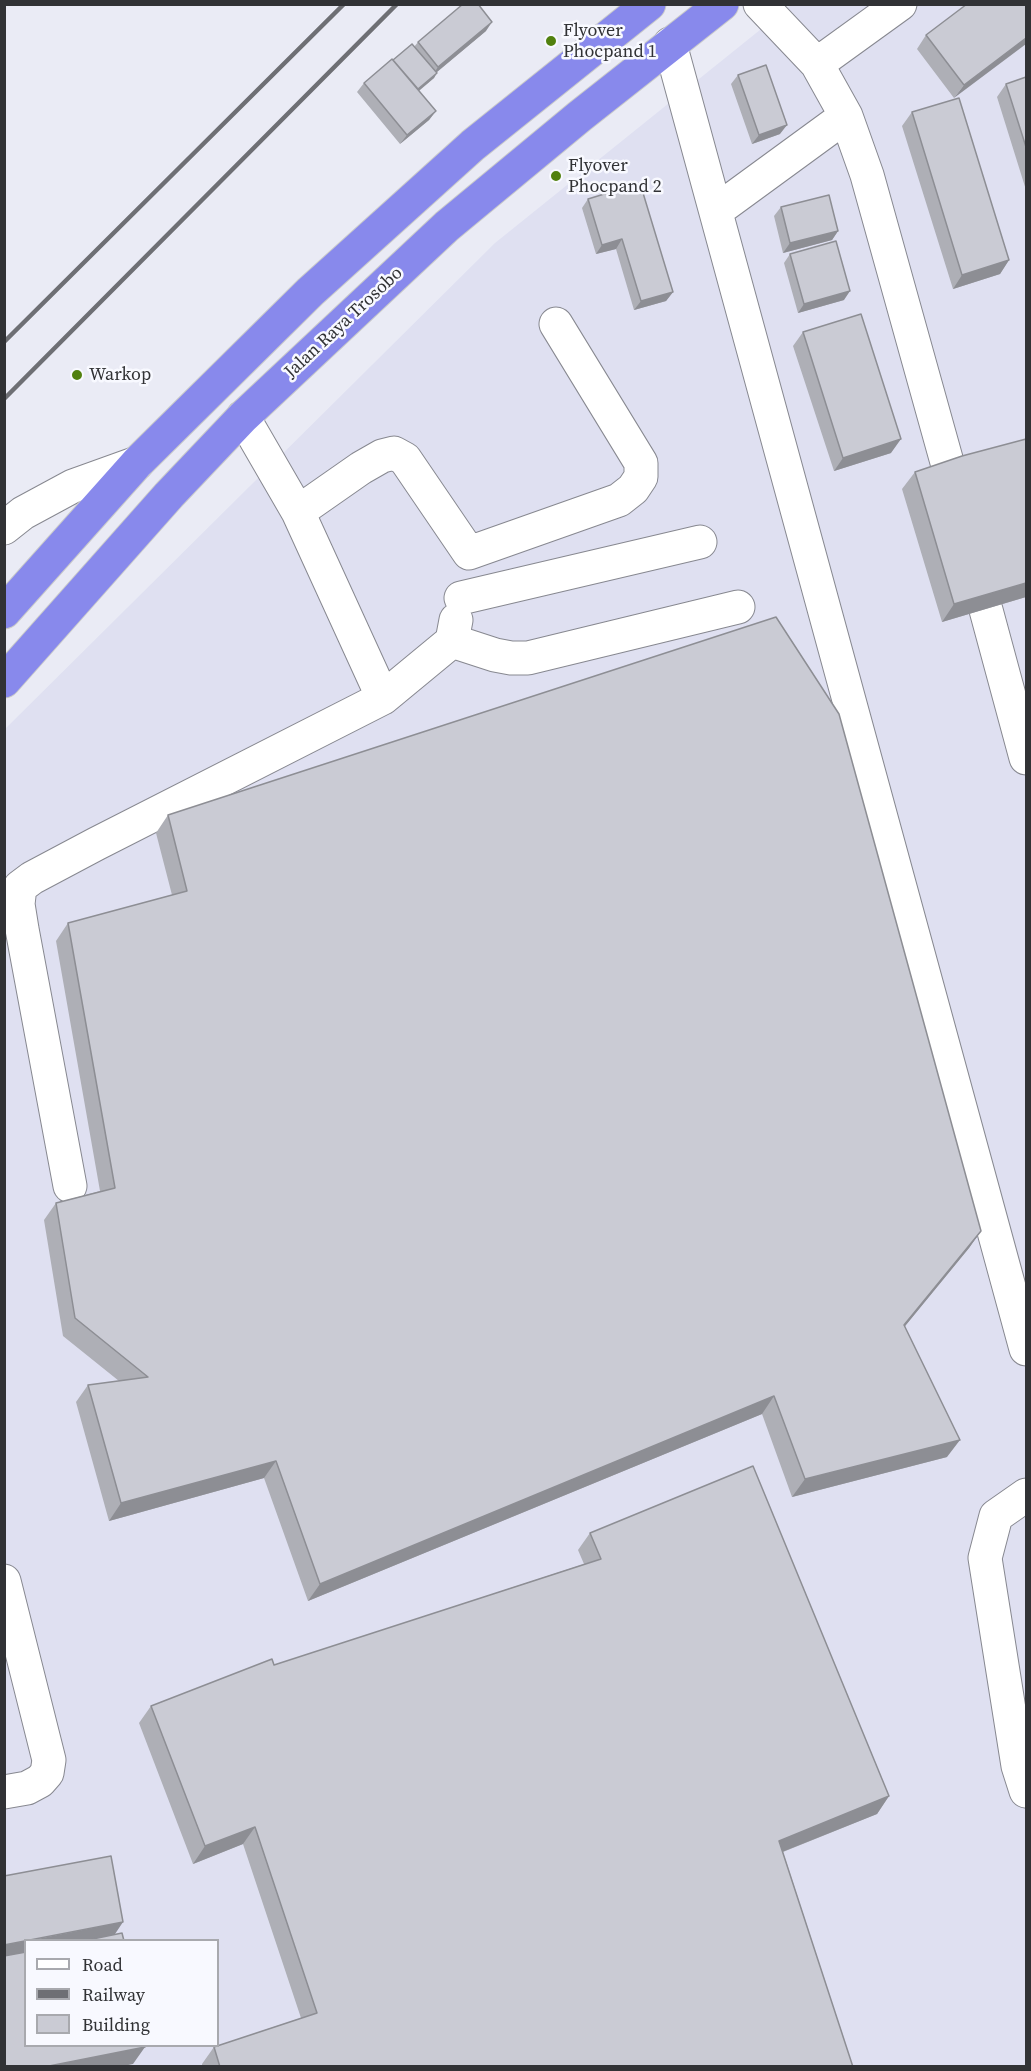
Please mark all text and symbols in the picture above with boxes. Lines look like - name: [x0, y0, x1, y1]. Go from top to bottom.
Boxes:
- place label: Flyover Phocpand 1: [563, 20, 657, 63]
- marker: Flyover Phocpand 1: [544, 34, 558, 48]
- place label: Flyover Phocpand 2: [568, 155, 662, 198]
- marker: Flyover Phocpand 2: [549, 169, 563, 183]
- street label: Jalan Raya Trosobo: [281, 263, 407, 383]
- place label: Warkop: [89, 364, 151, 386]
- marker: Warkop: [70, 368, 84, 382]
- legend: [24, 1939, 219, 2047]
- text: Road: [82, 1952, 123, 1977]
- text: Railway: [82, 1982, 145, 2007]
- text: Building: [82, 2012, 150, 2037]

